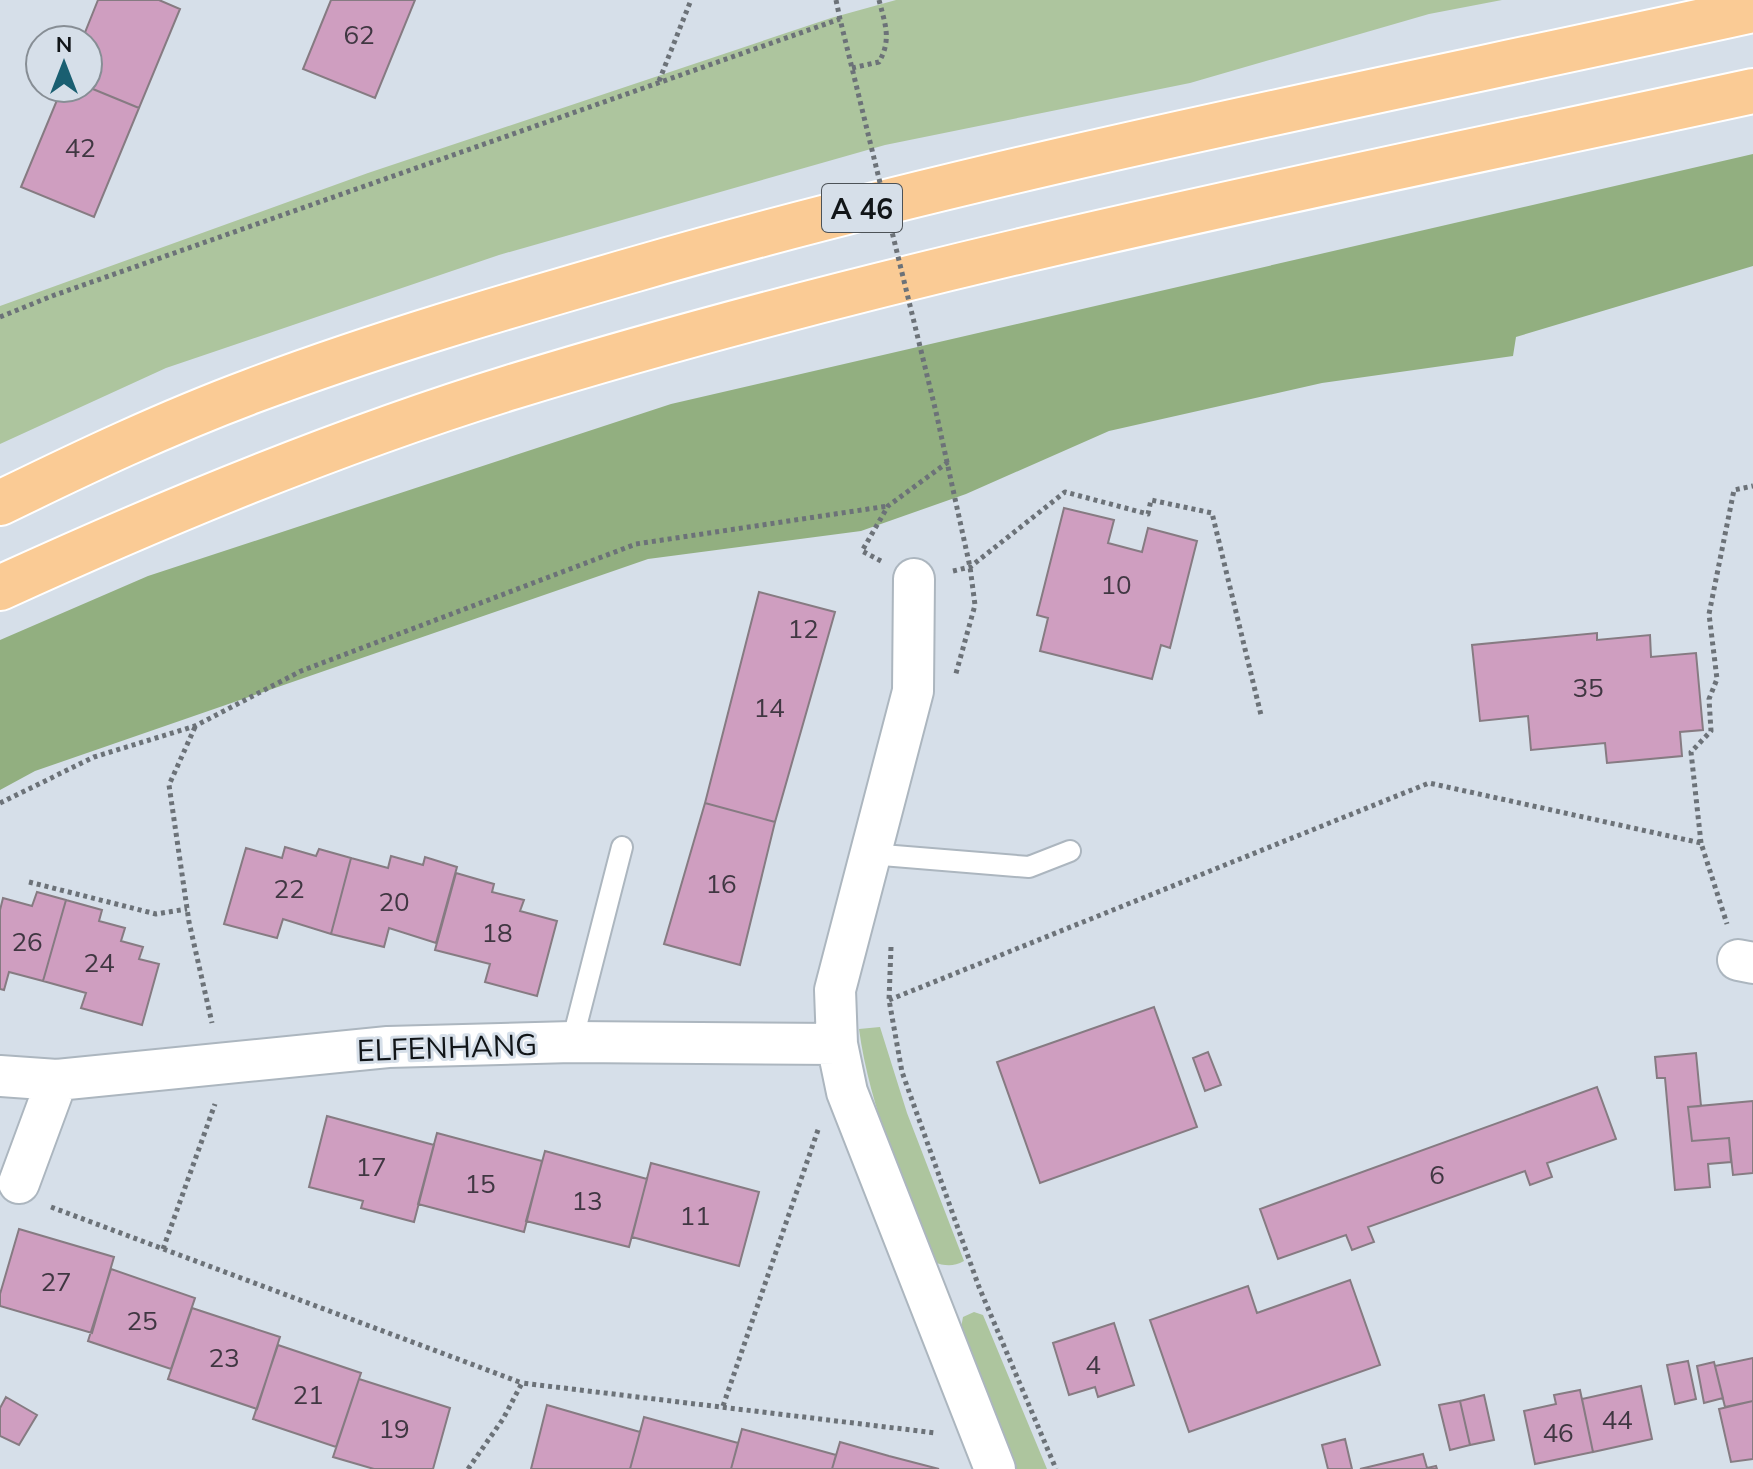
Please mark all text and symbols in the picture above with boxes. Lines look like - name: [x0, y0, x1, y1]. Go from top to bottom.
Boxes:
- house number: 62: [343, 18, 375, 51]
- north arrow: [24, 24, 104, 104]
- text: N: [56, 30, 72, 58]
- house number: 42: [64, 131, 96, 164]
- road number: A 46: [822, 184, 902, 232]
- house number: 10: [1100, 568, 1132, 601]
- house number: 12: [787, 612, 819, 645]
- house number: 35: [1572, 671, 1604, 704]
- house number: 14: [753, 691, 785, 724]
- house number: 16: [705, 867, 737, 900]
- house number: 22: [273, 872, 305, 905]
- house number: 20: [378, 885, 410, 918]
- house number: 18: [481, 916, 513, 949]
- house number: 26: [11, 925, 43, 958]
- house number: 24: [83, 946, 115, 979]
- street label: ELFENHANG: [356, 1025, 538, 1069]
- house number: 17: [355, 1150, 387, 1183]
- house number: 6: [1429, 1158, 1445, 1191]
- house number: 15: [464, 1167, 496, 1200]
- house number: 13: [571, 1184, 603, 1217]
- house number: 11: [679, 1199, 711, 1232]
- house number: 27: [40, 1265, 72, 1298]
- house number: 25: [126, 1304, 158, 1337]
- house number: 23: [208, 1341, 240, 1374]
- house number: 4: [1085, 1348, 1101, 1381]
- house number: 21: [292, 1378, 324, 1411]
- house number: 44: [1601, 1403, 1633, 1436]
- house number: 19: [378, 1412, 410, 1445]
- house number: 46: [1542, 1416, 1574, 1449]

